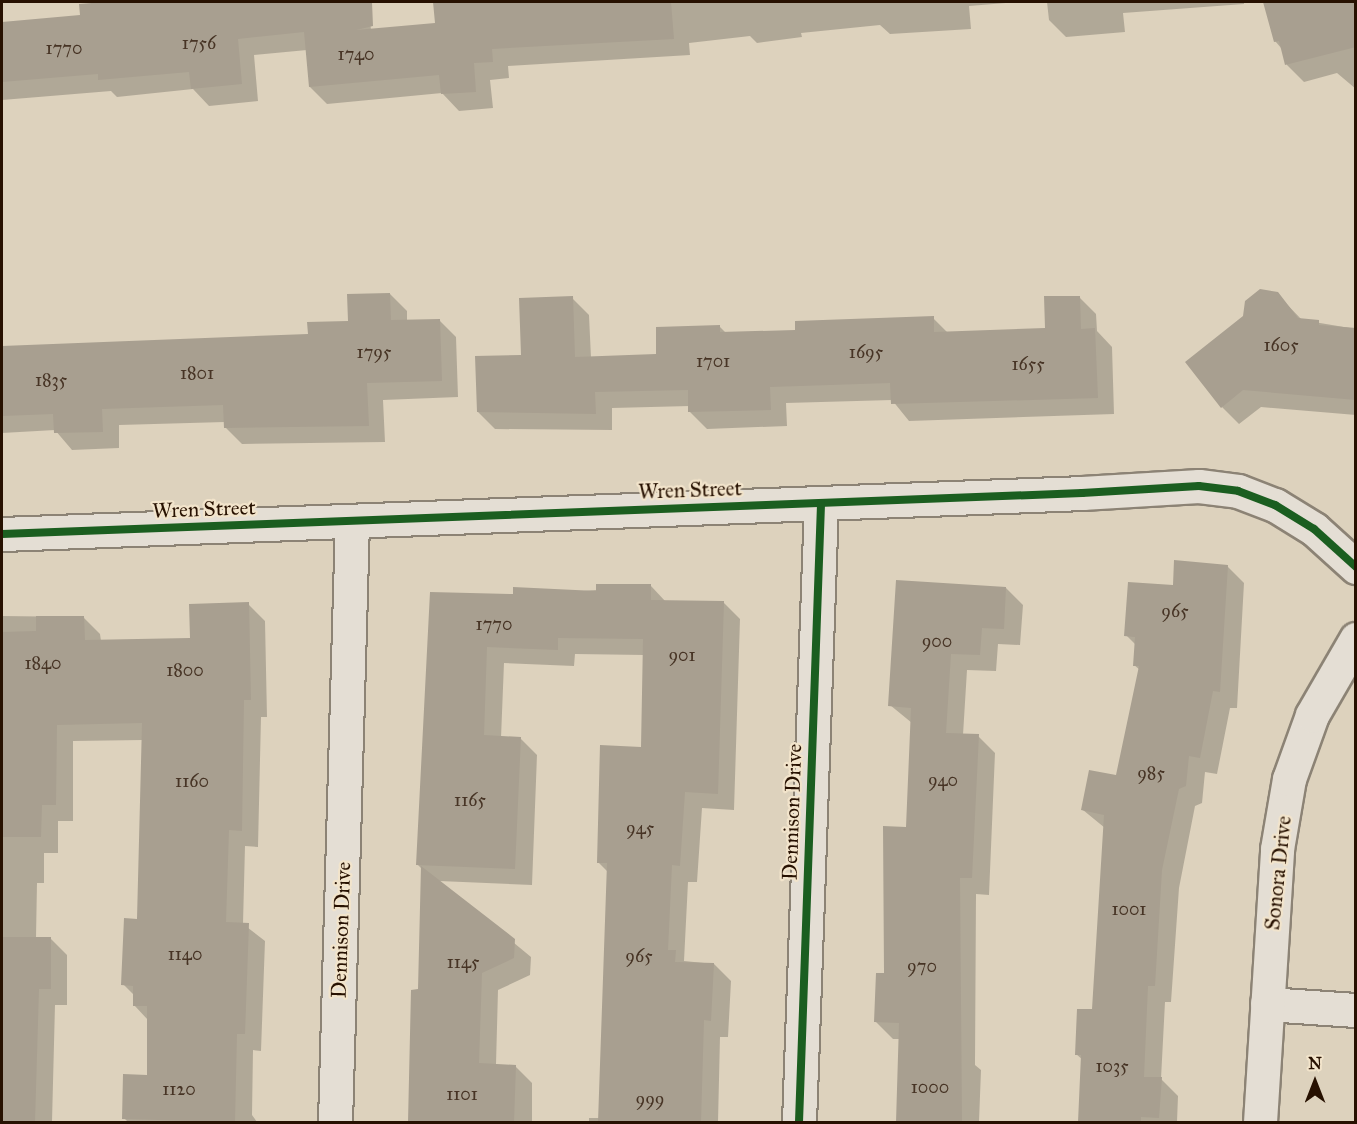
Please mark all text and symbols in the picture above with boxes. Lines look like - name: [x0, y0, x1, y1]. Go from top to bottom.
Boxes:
- house number: 1756: [182, 32, 216, 54]
- house number: 1770: [46, 37, 82, 59]
- house number: 1740: [338, 43, 374, 65]
- house number: 1605: [1263, 334, 1299, 356]
- house number: 1795: [357, 341, 391, 363]
- house number: 1695: [849, 341, 883, 363]
- house number: 1701: [696, 350, 730, 372]
- house number: 1655: [1011, 353, 1045, 375]
- house number: 1801: [180, 362, 214, 384]
- house number: 1835: [35, 369, 67, 391]
- street label: Wren Street: [638, 476, 742, 504]
- street label: Wren Street: [152, 495, 256, 523]
- house number: 965: [1161, 600, 1189, 622]
- house number: 1770: [476, 613, 512, 635]
- house number: 900: [922, 630, 952, 652]
- house number: 901: [668, 644, 696, 666]
- house number: 1840: [24, 652, 62, 674]
- house number: 1800: [166, 659, 204, 681]
- street label: Dennison Drive: [777, 743, 807, 881]
- house number: 985: [1137, 762, 1165, 784]
- house number: 940: [928, 769, 958, 791]
- house number: 1160: [175, 770, 209, 792]
- house number: 1165: [454, 789, 486, 811]
- street label: Sonora Drive: [1259, 815, 1297, 931]
- house number: 945: [626, 817, 654, 839]
- street label: Dennison Drive: [326, 861, 356, 999]
- house number: 1001: [1112, 898, 1146, 920]
- house number: 1140: [168, 943, 202, 965]
- house number: 965: [625, 945, 653, 967]
- house number: 1145: [447, 951, 479, 973]
- house number: 970: [907, 955, 937, 977]
- north arrow: [1285, 1052, 1345, 1112]
- text: N: [1308, 1054, 1322, 1073]
- house number: 1035: [1095, 1055, 1129, 1077]
- house number: 1000: [911, 1076, 949, 1098]
- house number: 1120: [162, 1078, 196, 1100]
- house number: 1101: [446, 1083, 478, 1105]
- house number: 999: [635, 1088, 665, 1110]

